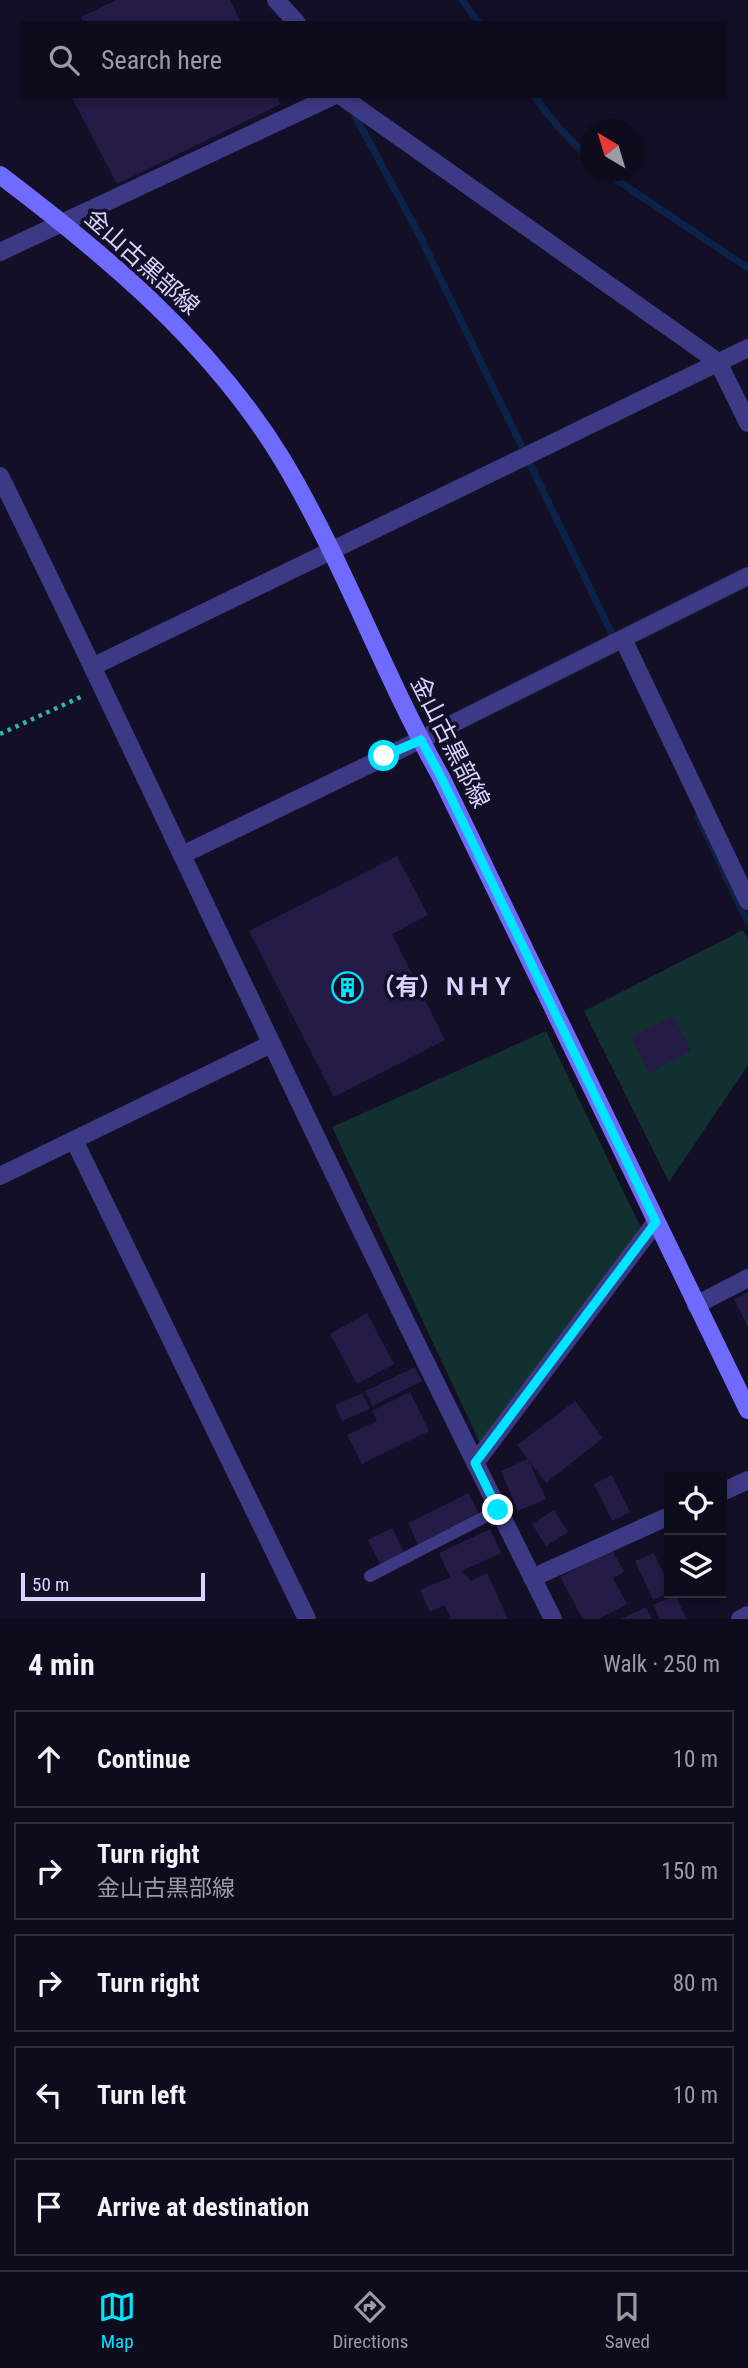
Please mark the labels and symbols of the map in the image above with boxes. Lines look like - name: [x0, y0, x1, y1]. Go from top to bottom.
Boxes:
- north arrow: [580, 119, 643, 182]
- street label: 金山古黒部線: [79, 203, 205, 321]
- street label: 金山古黒部線: [405, 671, 495, 813]
- route start: [368, 740, 399, 771]
- building icon: （有）ＮＨＹ: [331, 970, 365, 1004]
- place label: （有）ＮＨＹ: [371, 973, 515, 1001]
- route end: [482, 1494, 513, 1525]
- scale bar: [21, 1570, 205, 1602]

